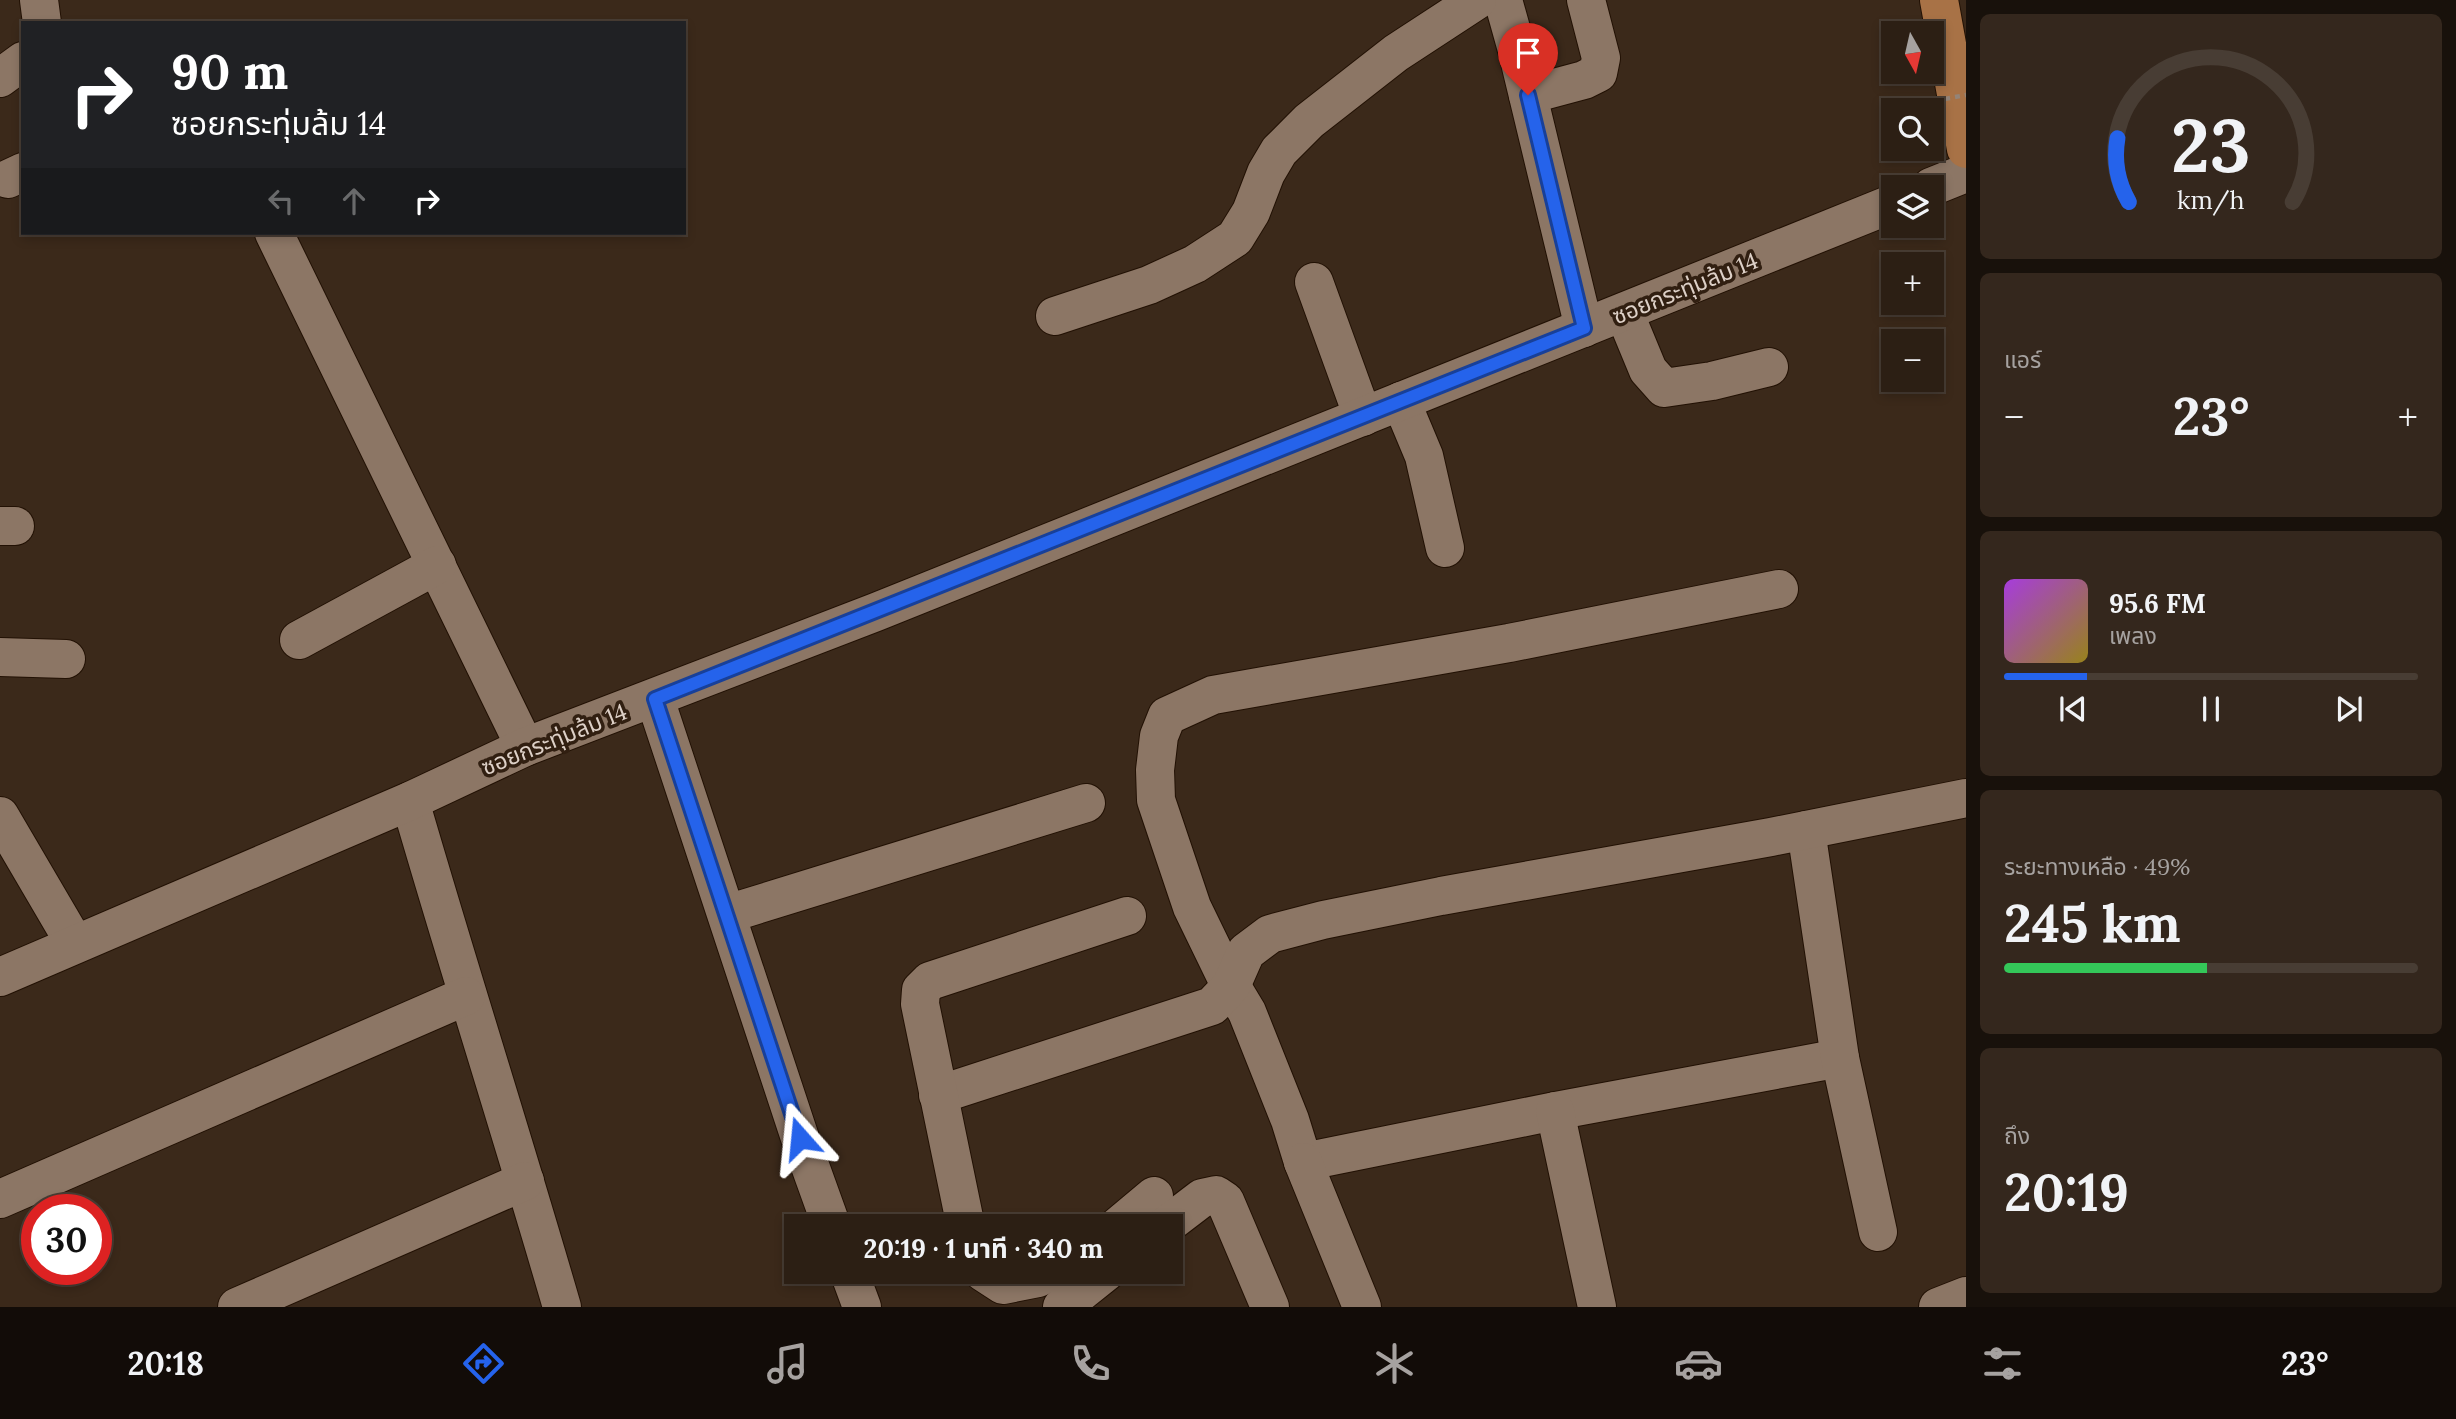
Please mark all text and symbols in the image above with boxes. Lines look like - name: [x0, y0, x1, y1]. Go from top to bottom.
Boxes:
- north arrow: [1881, 21, 1944, 84]
- map controls: [1881, 21, 1944, 392]
- pin: [1498, 23, 1558, 95]
- icon: arrive: [1509, 34, 1547, 72]
- text: 90 m: [171, 40, 288, 102]
- icon: right: [56, 49, 147, 140]
- button: search: [1881, 98, 1944, 161]
- text: 23: [2171, 100, 2251, 193]
- text: ซอยกระทุ่มล้ม 14: [171, 103, 386, 144]
- button: layers: [1881, 175, 1944, 238]
- icon: left: [262, 182, 300, 220]
- icon: ahead: [335, 182, 373, 220]
- icon: right: [408, 182, 446, 220]
- text: km/h: [2177, 184, 2245, 216]
- street label: ซอยกระทุ่มล้ม 14: [1608, 246, 1762, 330]
- button: +: [1881, 252, 1944, 315]
- button: −: [1881, 329, 1944, 392]
- text: แอร์: [2004, 345, 2041, 374]
- text: 23°: [2173, 383, 2249, 449]
- text: −: [2004, 393, 2024, 441]
- text: +: [2398, 393, 2418, 441]
- text: 95.6 FM: [2109, 587, 2206, 620]
- text: เพลง: [2109, 621, 2157, 650]
- icon: previous: [2054, 690, 2092, 728]
- icon: pause: [2192, 690, 2230, 728]
- icon: next: [2330, 690, 2368, 728]
- street label: ซอยกระทุ่มล้ม 14: [477, 697, 631, 781]
- text: ระยะทางเหลือ · 49%: [2004, 852, 2190, 881]
- text: 245 km: [2004, 890, 2181, 956]
- position arrow: [763, 1101, 837, 1175]
- text: ถึง: [2004, 1121, 2030, 1150]
- text: 20:19: [2004, 1159, 2129, 1225]
- speed limit sign: 30: [21, 1194, 112, 1285]
- text: 20:19 · 1 นาที · 340 m: [864, 1232, 1103, 1265]
- icon: directions: [459, 1339, 508, 1388]
- icon: music: [763, 1339, 812, 1388]
- icon: phone: [1066, 1339, 1115, 1388]
- icon: climate: [1370, 1339, 1419, 1388]
- icon: car: [1674, 1339, 1723, 1388]
- icon: filters: [1978, 1339, 2027, 1388]
- text: 20:18: [127, 1343, 204, 1384]
- text: 23°: [2281, 1343, 2329, 1384]

